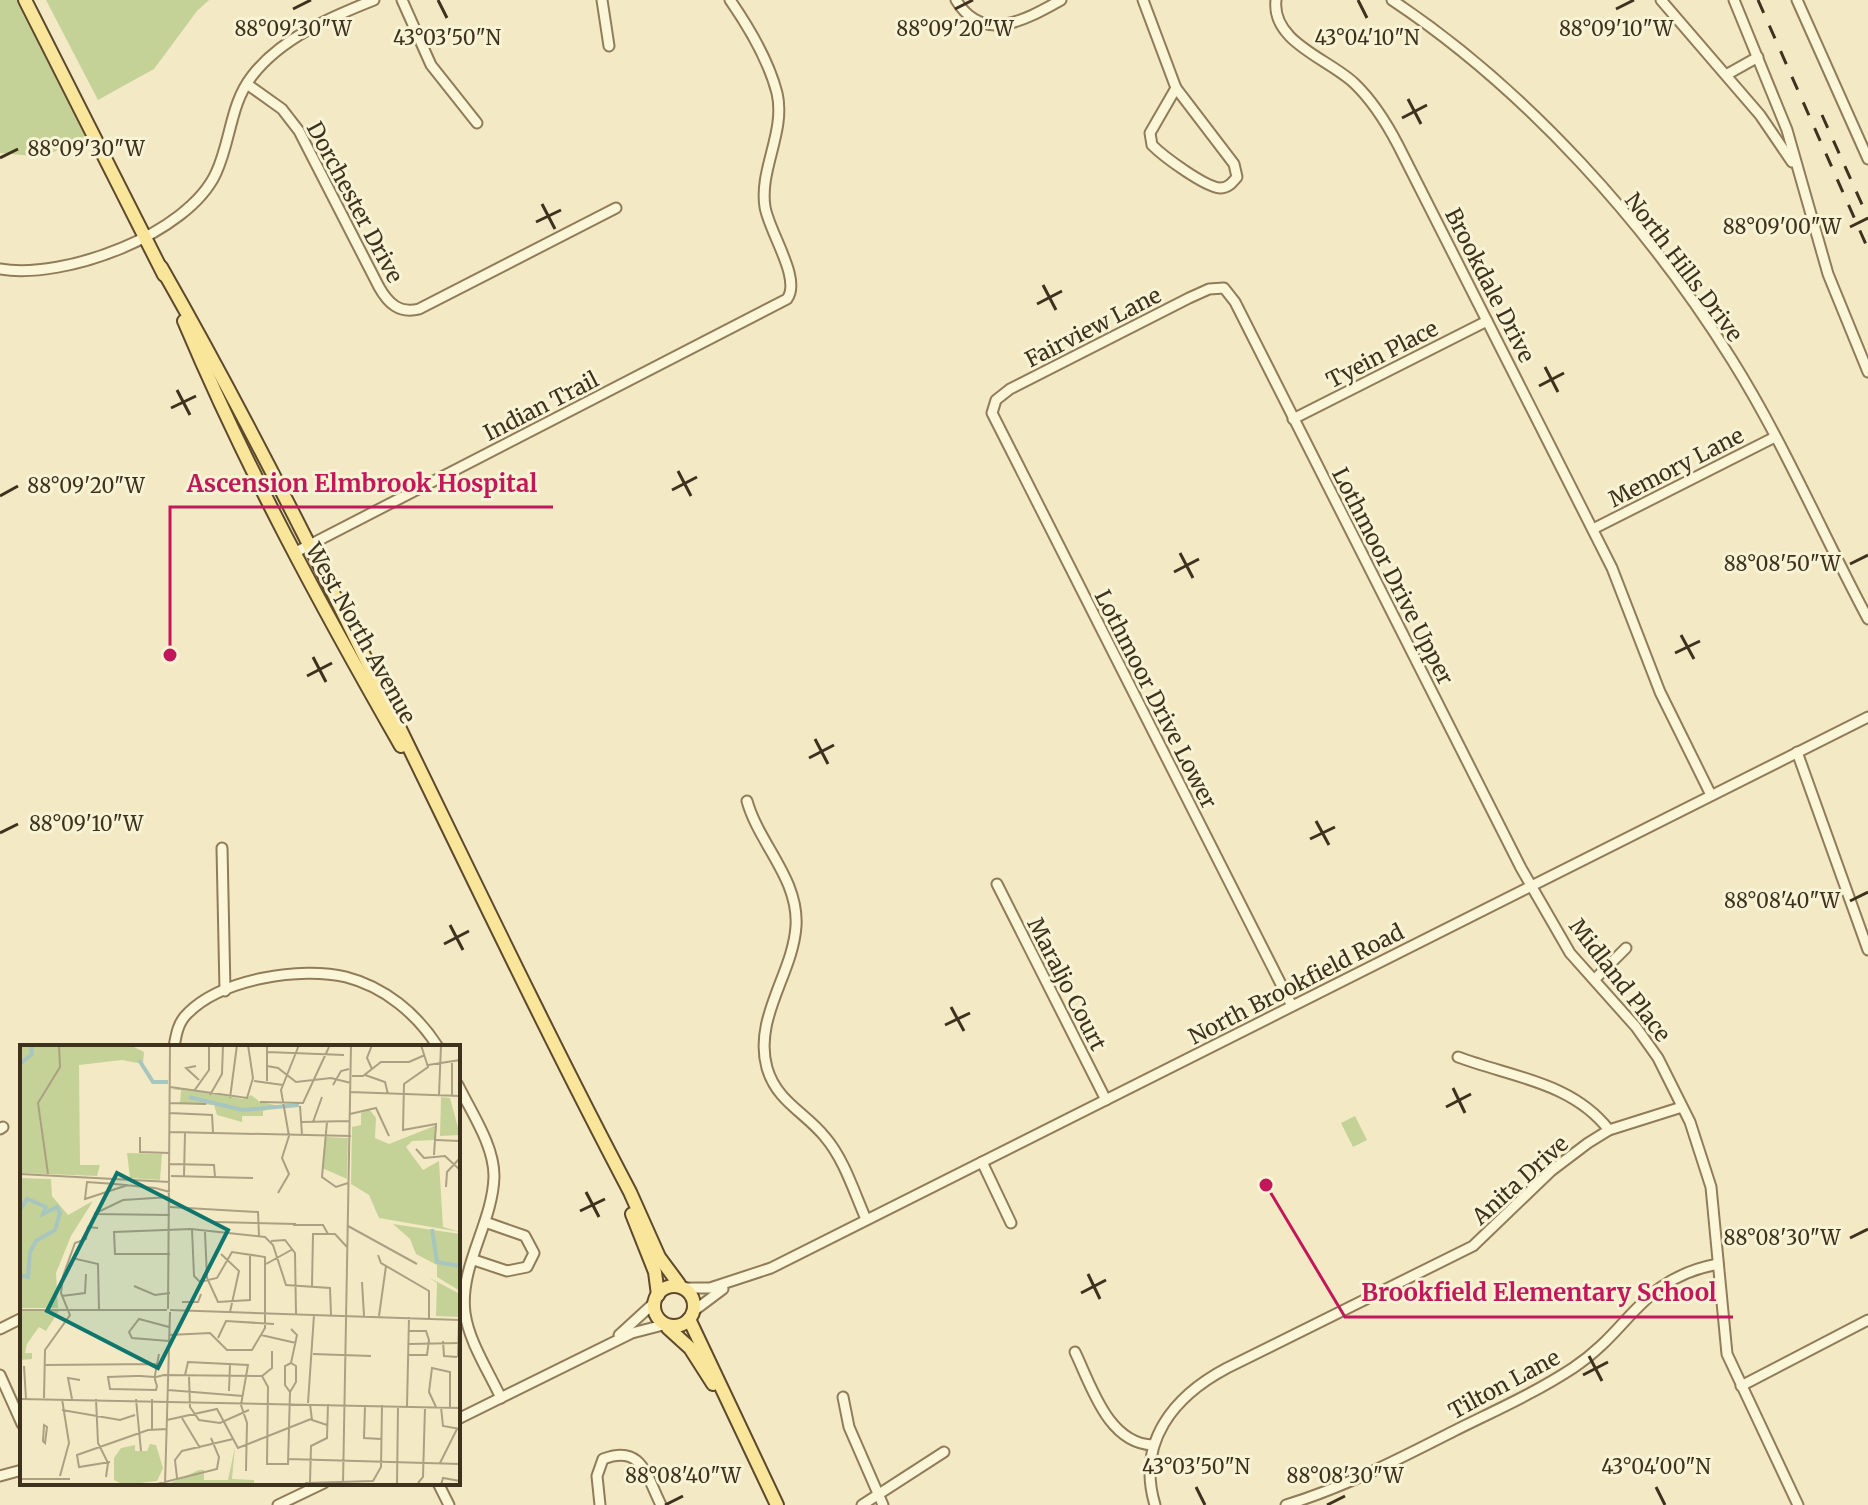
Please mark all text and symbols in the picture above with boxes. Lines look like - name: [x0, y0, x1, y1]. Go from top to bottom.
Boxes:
- text: 88°09'30"W: [234, 16, 353, 41]
- text: 88°09'20"W: [896, 16, 1015, 41]
- text: 88°09'10"W: [1559, 16, 1674, 41]
- text: 43°03'50"N: [393, 25, 501, 50]
- text: 43°04'10"N: [1314, 25, 1420, 50]
- street label: Dorchester Drive: [301, 117, 409, 287]
- text: 88°09'30"W: [27, 136, 146, 161]
- street label: North Hills Drive: [1619, 187, 1749, 347]
- street label: Brookdale Drive: [1439, 203, 1541, 367]
- text: 88°09'00"W: [1723, 214, 1842, 239]
- street label: Fairview Lane: [1020, 281, 1166, 373]
- street label: Tyein Place: [1321, 314, 1443, 394]
- street label: Indian Trail: [479, 365, 603, 447]
- street label: Memory Lane: [1604, 421, 1748, 513]
- callout: Ascension Elmbrook Hospital: [170, 459, 553, 507]
- street label: Lothmoor Drive Upper: [1326, 463, 1460, 689]
- text: Ascension Elmbrook Hospital: [186, 468, 537, 499]
- text: 88°09'20"W: [27, 473, 146, 498]
- street label: West North Avenue: [299, 537, 422, 728]
- text: 88°08'50"W: [1724, 551, 1841, 576]
- street label: Lothmoor Drive Lower: [1089, 585, 1223, 813]
- text: 88°09'10"W: [29, 811, 144, 836]
- text: 88°08'40"W: [1724, 888, 1841, 913]
- street label: Maraljo Court: [1022, 913, 1113, 1055]
- street label: Midland Place: [1563, 913, 1677, 1047]
- street label: North Brookfield Road: [1184, 918, 1408, 1050]
- inset map: [20, 1045, 460, 1485]
- street label: Anita Drive: [1465, 1130, 1574, 1231]
- text: 88°08'30"W: [1724, 1225, 1842, 1250]
- callout: Brookfield Elementary School: [1345, 1269, 1733, 1317]
- text: Brookfield Elementary School: [1361, 1277, 1717, 1308]
- street label: Tilton Lane: [1444, 1343, 1564, 1425]
- text: 43°03'50"N: [1142, 1454, 1250, 1479]
- text: 43°04'00"N: [1601, 1454, 1711, 1479]
- text: 88°08'40"W: [625, 1463, 742, 1488]
- text: 88°08'30"W: [1287, 1463, 1405, 1488]

